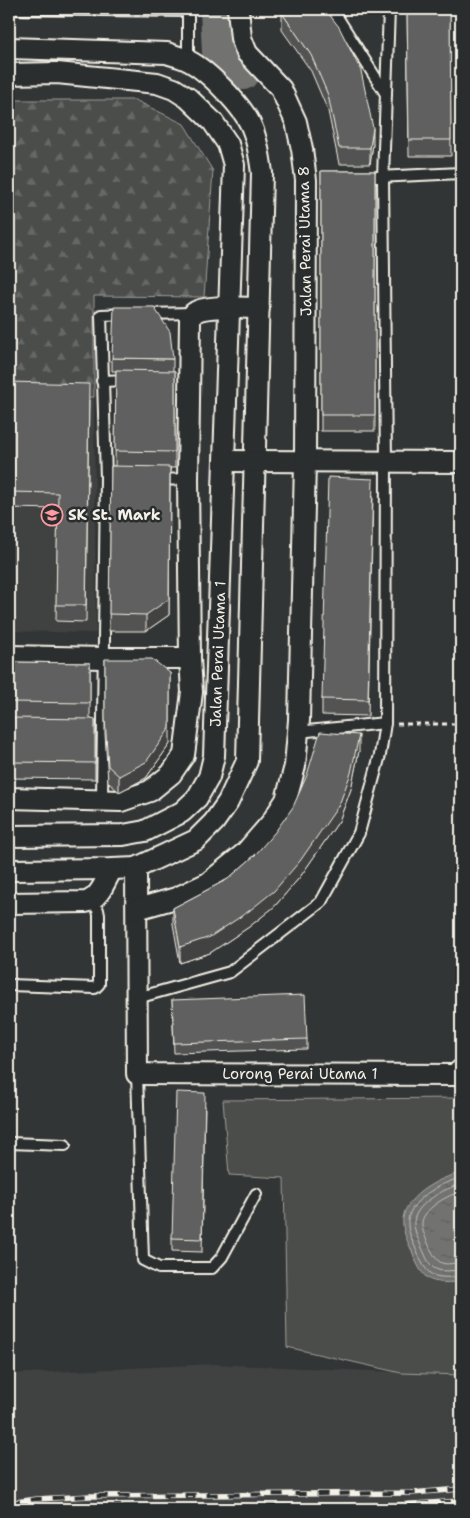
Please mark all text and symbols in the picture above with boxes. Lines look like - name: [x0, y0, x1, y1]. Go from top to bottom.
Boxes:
- street label: Jalan Perai Utama 8: [294, 166, 316, 316]
- school or university icon: SK St. Mark: [40, 503, 64, 527]
- place label: SK St. Mark: [68, 505, 161, 525]
- street label: Jalan Perai Utama 1: [205, 581, 231, 727]
- street label: Lorong Perai Utama 1: [222, 1064, 378, 1084]

